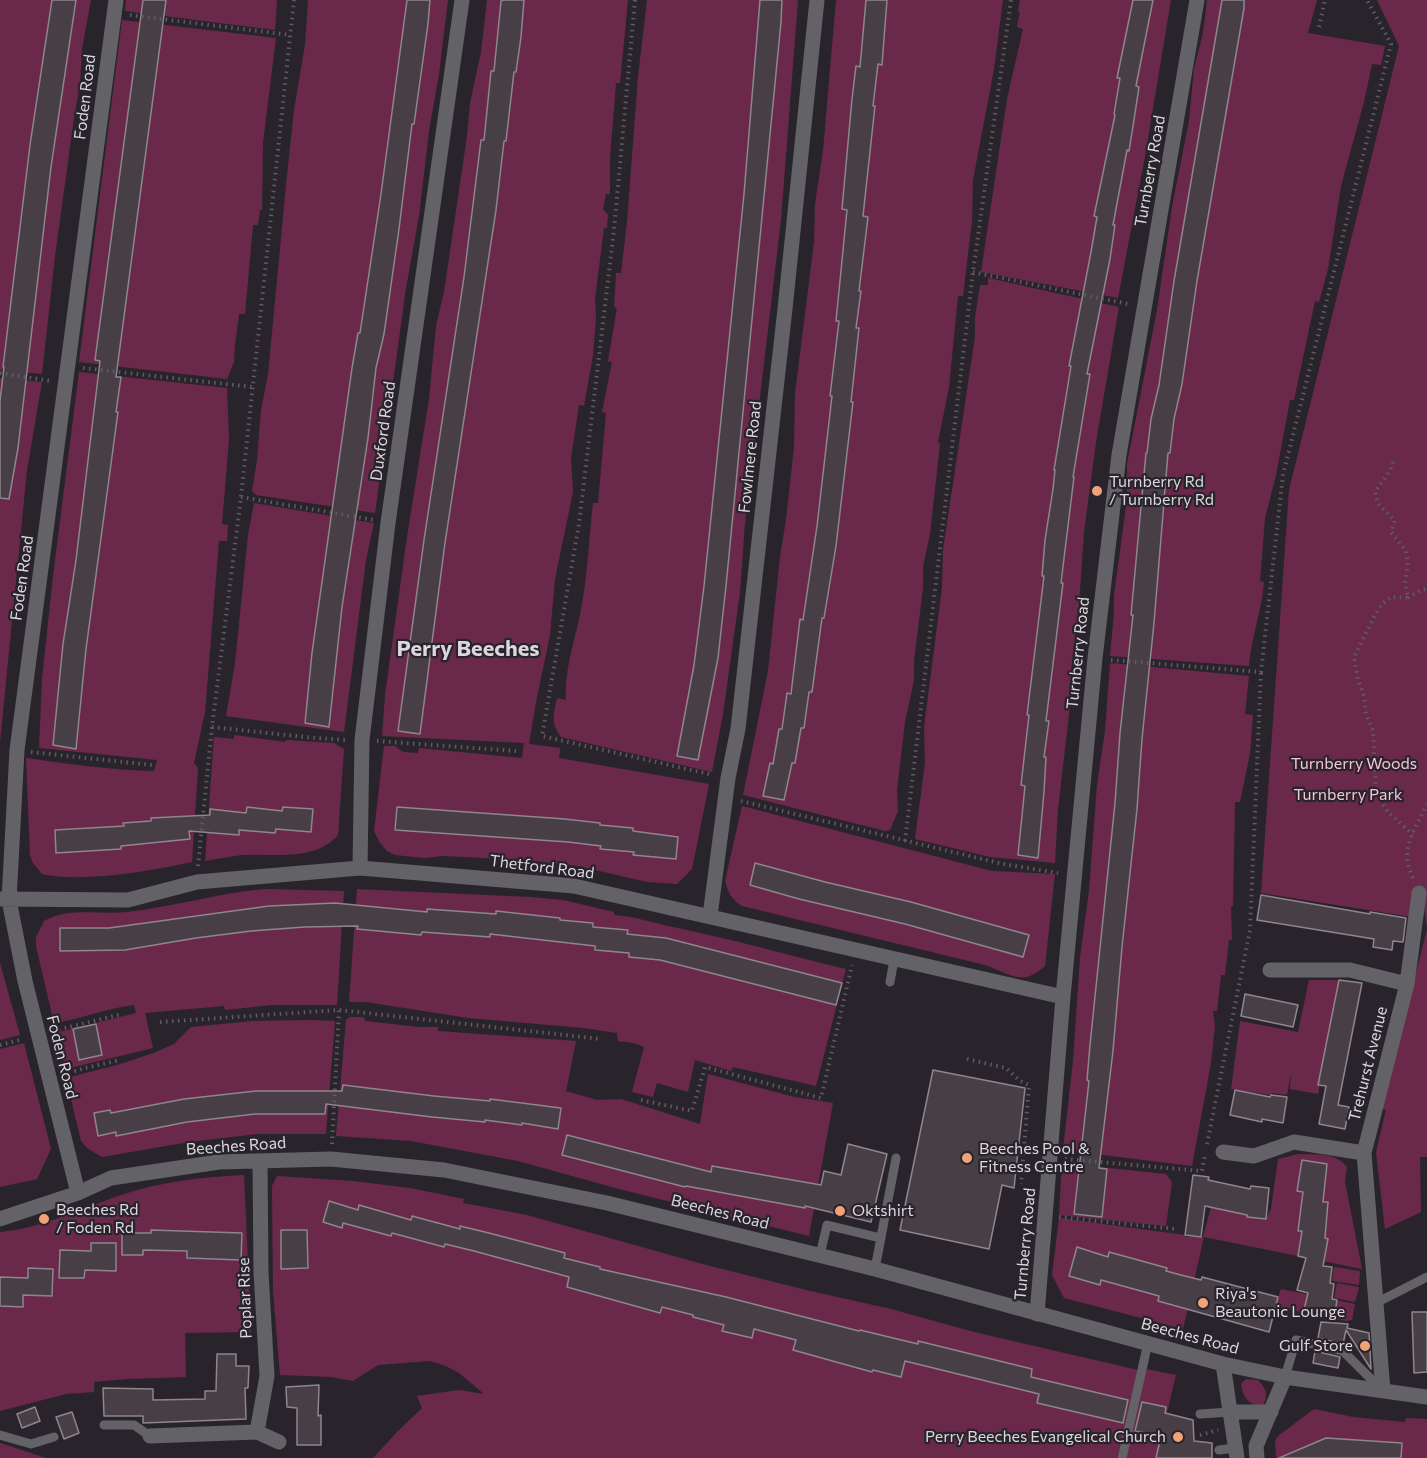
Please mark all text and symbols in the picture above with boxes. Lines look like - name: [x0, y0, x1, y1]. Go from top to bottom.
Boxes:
- street label: Foden Road: [70, 53, 100, 141]
- street label: Turnberry Road: [1131, 114, 1169, 228]
- street label: Duxford Road: [366, 380, 400, 482]
- street label: Fowlmere Road: [735, 400, 765, 514]
- place label: Turnberry Rd / Turnberry Rd: [1109, 472, 1214, 510]
- marker: Turnberry Rd / Turnberry Rd: [1090, 484, 1104, 498]
- street label: Foden Road: [7, 534, 37, 622]
- street label: Turnberry Road: [1063, 596, 1093, 710]
- district label: Perry Beeches: [397, 636, 539, 662]
- park label: Turnberry Woods: [1291, 754, 1417, 774]
- park label: Turnberry Park: [1294, 785, 1402, 805]
- street label: Thetford Road: [488, 851, 596, 883]
- street label: Trehurst Avenue: [1344, 1004, 1392, 1124]
- street label: Foden Road: [42, 1013, 82, 1101]
- street label: Beeches Road: [185, 1133, 287, 1159]
- place label: Beeches Pool & Fitness Centre: [979, 1139, 1090, 1177]
- marker: Beeches Pool & Fitness Centre: [960, 1151, 974, 1165]
- street label: Turnberry Road: [1011, 1187, 1039, 1301]
- street label: Beeches Road: [669, 1191, 771, 1233]
- place label: Beeches Rd / Foden Rd: [56, 1200, 139, 1238]
- place label: Oktshirt: [852, 1201, 914, 1221]
- marker: Oktshirt: [833, 1204, 847, 1218]
- marker: Beeches Rd / Foden Rd: [37, 1212, 51, 1226]
- street label: Poplar Rise: [234, 1257, 256, 1339]
- place label: Riya's Beautonic Lounge: [1215, 1284, 1345, 1322]
- marker: Riya's Beautonic Lounge: [1196, 1296, 1210, 1310]
- street label: Beeches Road: [1139, 1314, 1241, 1358]
- place label: Gulf Store: [1279, 1336, 1353, 1356]
- marker: Gulf Store: [1358, 1339, 1372, 1353]
- place label: Perry Beeches Evangelical Church: [925, 1427, 1166, 1447]
- marker: Perry Beeches Evangelical Church: [1171, 1430, 1185, 1444]

